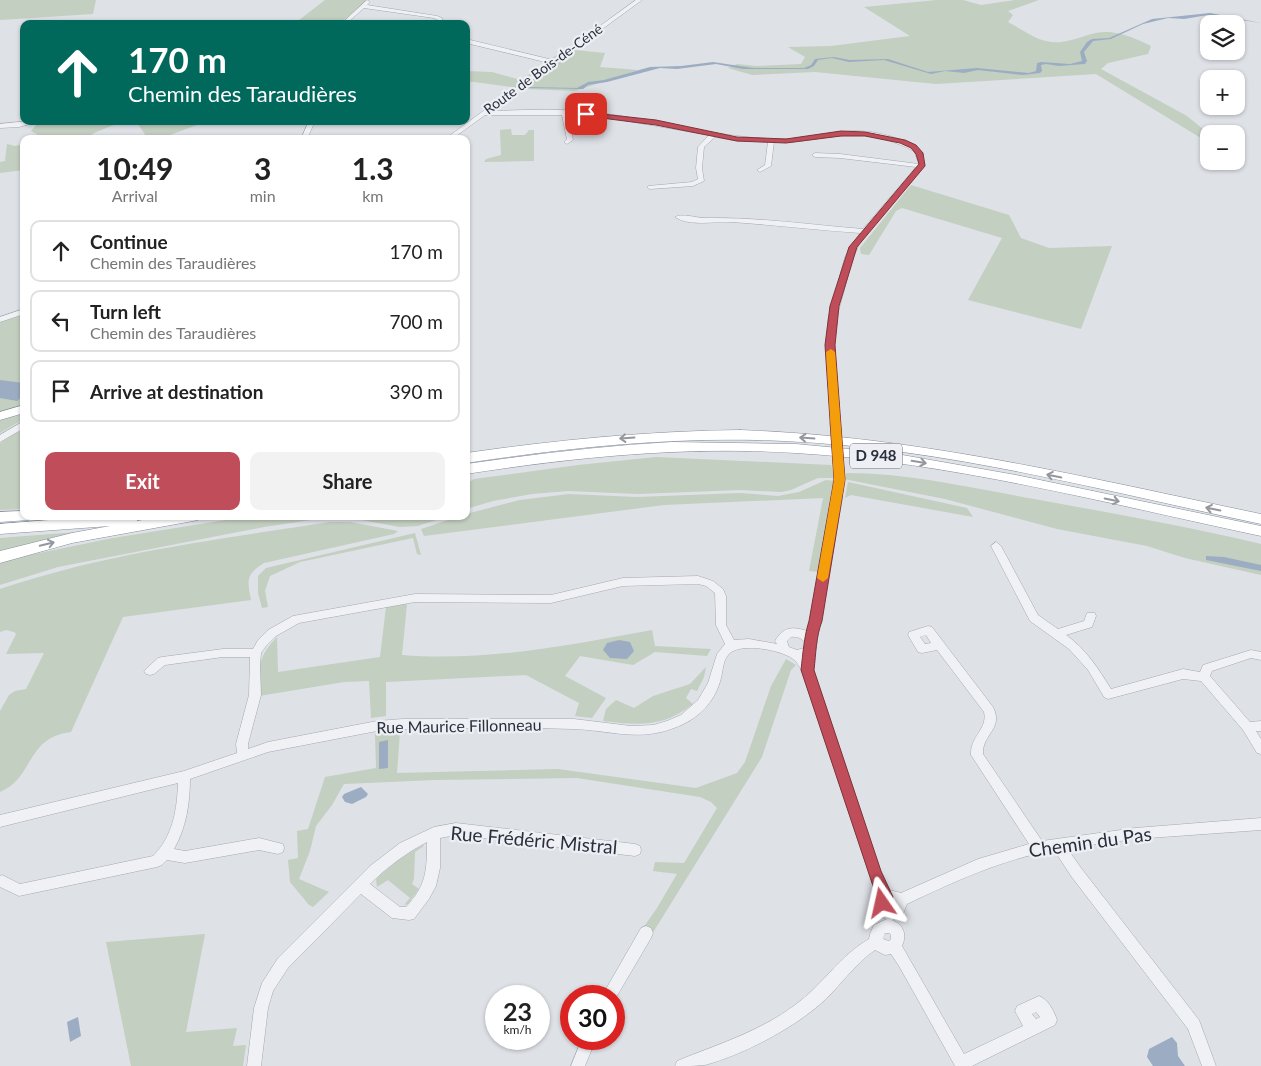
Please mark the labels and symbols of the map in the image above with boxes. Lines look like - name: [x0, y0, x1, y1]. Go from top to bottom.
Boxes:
- street label: Route de Bois-de-Céné: [480, 20, 605, 117]
- pin: [565, 93, 607, 135]
- one-way arrow: [620, 433, 636, 442]
- one-way arrow: [800, 433, 816, 442]
- road number: D 948: [850, 444, 902, 468]
- one-way arrow: [910, 457, 926, 467]
- one-way arrow: [1047, 471, 1063, 480]
- one-way arrow: [1104, 495, 1120, 505]
- one-way arrow: [1206, 504, 1222, 513]
- one-way arrow: [38, 539, 54, 548]
- street label: Rue Maurice Fillonneau: [376, 715, 542, 736]
- street label: Rue Frédéric Mistral: [450, 821, 618, 858]
- street label: Chemin du Pas: [1027, 821, 1153, 862]
- position arrow: [855, 876, 907, 928]
- speed limit sign: 30: [560, 985, 625, 1050]

